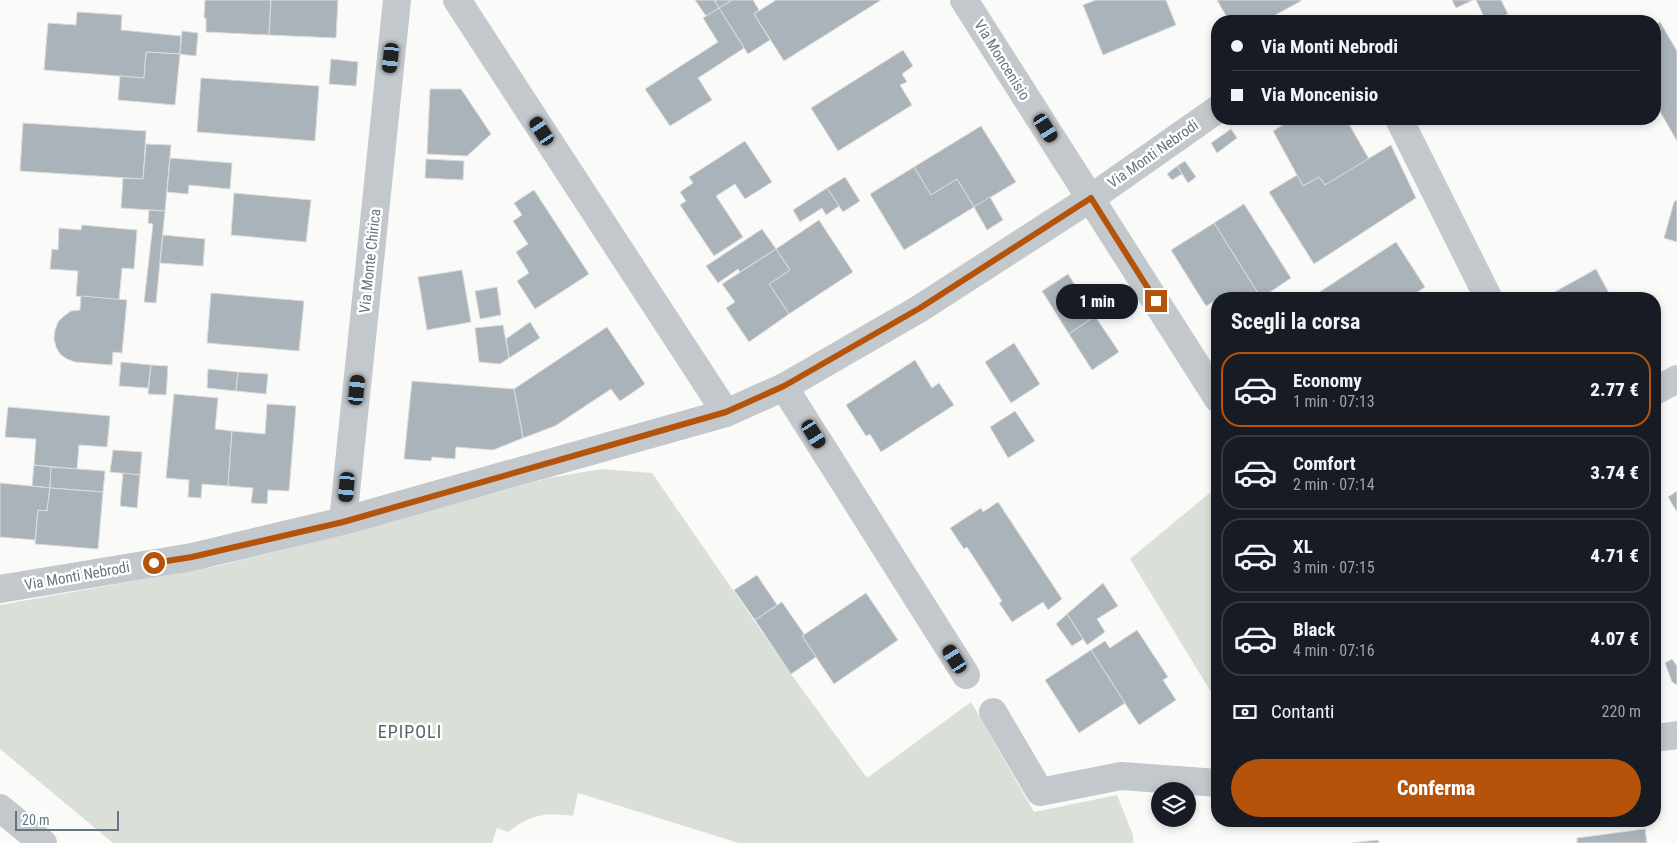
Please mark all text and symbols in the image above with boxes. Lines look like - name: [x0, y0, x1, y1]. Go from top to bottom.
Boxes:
- street label: Via Moncenisio: [970, 17, 1034, 103]
- text: Via Monti Nebrodi: [1261, 35, 1398, 58]
- car: [381, 42, 400, 74]
- text: Via Moncenisio: [1261, 83, 1378, 106]
- car: [1031, 111, 1060, 145]
- car: [527, 114, 556, 148]
- street label: Via Monti Nebrodi: [1104, 116, 1202, 192]
- street label: Via Monte Chirica: [356, 208, 384, 314]
- callout: 1 min: [1056, 284, 1138, 318]
- route end: [1145, 290, 1167, 312]
- text: 1 min: [1079, 292, 1115, 311]
- text: Scegli la corsa: [1231, 309, 1360, 334]
- icon: car: [1233, 367, 1278, 412]
- text: Economy: [1293, 369, 1362, 392]
- car: [347, 374, 366, 406]
- text: 2.77 €: [1590, 378, 1639, 401]
- text: 1 min · 07:13: [1293, 392, 1375, 411]
- car: [799, 417, 828, 451]
- icon: car: [1233, 450, 1278, 495]
- text: Comfort: [1293, 452, 1356, 475]
- text: 3.74 €: [1590, 461, 1639, 484]
- car: [338, 471, 355, 503]
- text: 2 min · 07:14: [1293, 475, 1375, 494]
- icon: car: [1233, 533, 1278, 578]
- text: XL: [1293, 535, 1313, 558]
- text: 4.71 €: [1590, 544, 1639, 567]
- route start: [143, 552, 165, 574]
- street label: Via Monti Nebrodi: [23, 558, 131, 594]
- text: 3 min · 07:15: [1293, 558, 1375, 577]
- icon: car: [1233, 616, 1278, 661]
- text: Black: [1293, 618, 1335, 641]
- text: 4.07 €: [1590, 627, 1639, 650]
- text: 4 min · 07:16: [1293, 641, 1375, 660]
- car: [940, 642, 969, 676]
- icon: cash: [1231, 698, 1259, 726]
- text: Contanti: [1271, 700, 1334, 723]
- text: 220 m: [1602, 702, 1641, 721]
- district label: EPIPOLI: [378, 721, 442, 742]
- button: Conferma: [1231, 759, 1641, 817]
- map controls: [1151, 782, 1196, 827]
- button: layers: [1151, 782, 1196, 827]
- scale bar: [15, 808, 119, 831]
- text: 20 m: [22, 812, 50, 828]

